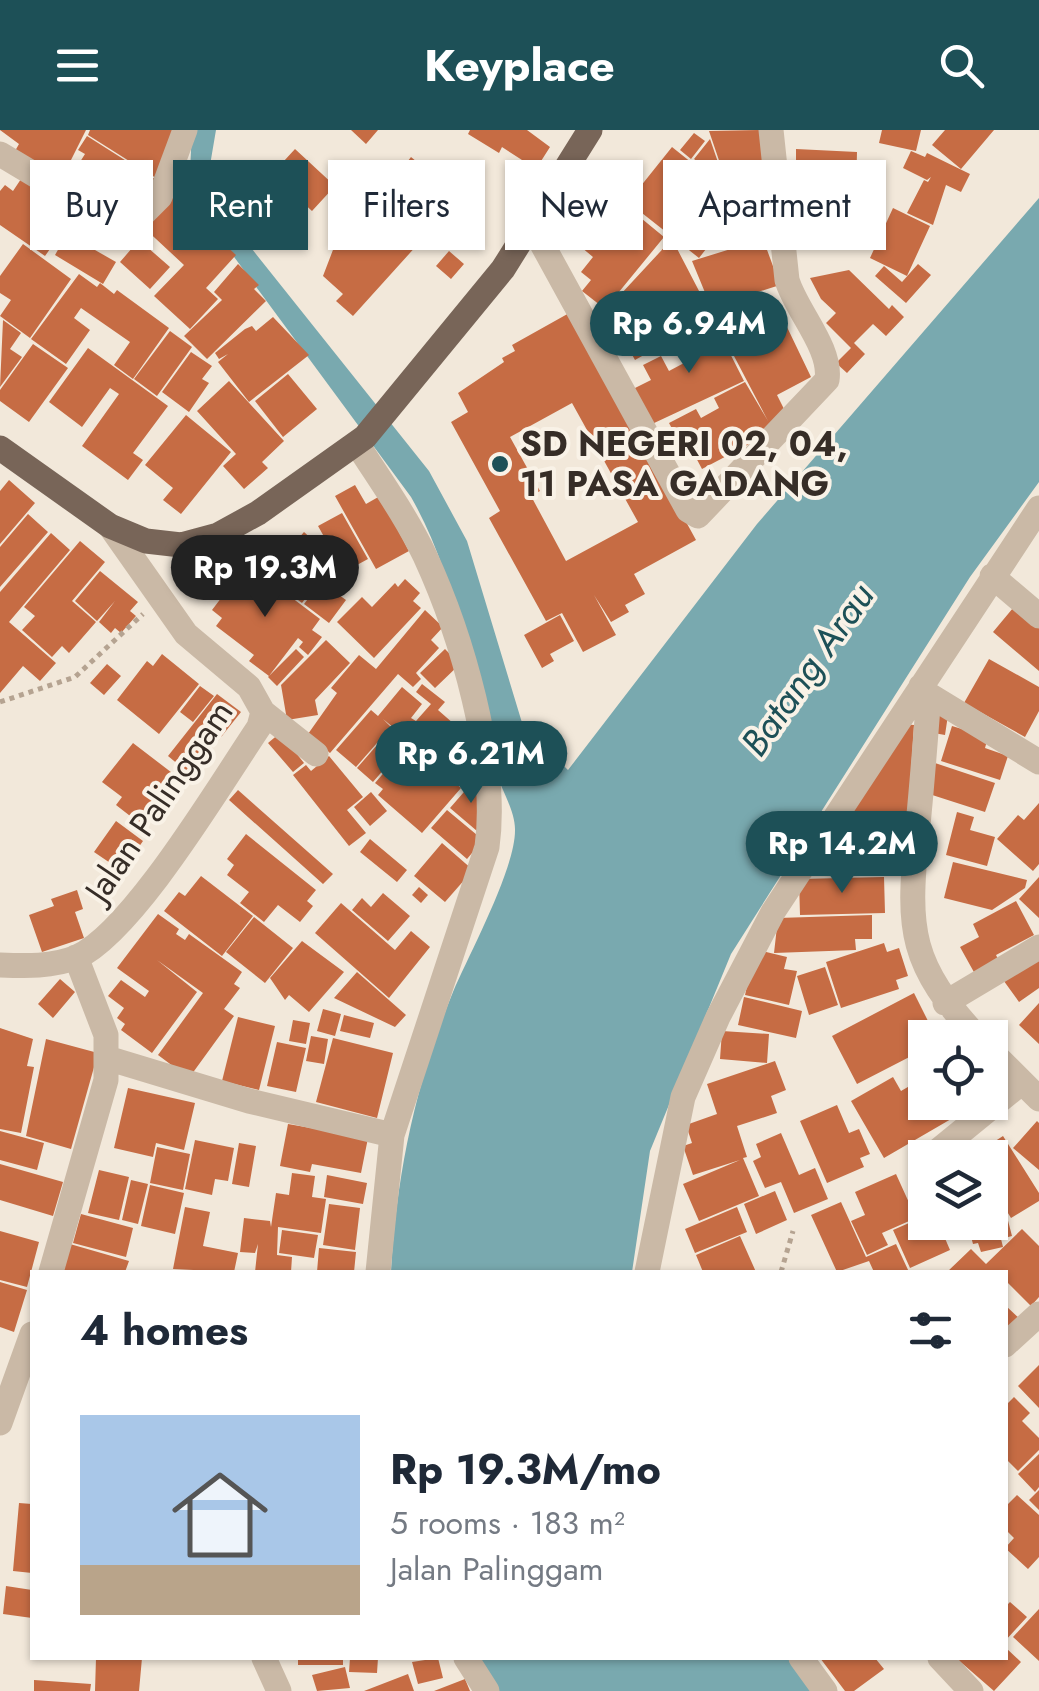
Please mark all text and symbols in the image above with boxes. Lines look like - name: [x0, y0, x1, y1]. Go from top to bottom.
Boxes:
- text: Keyplace: [424, 33, 615, 98]
- icon: menu: [50, 38, 105, 93]
- icon: search: [934, 38, 989, 93]
- chip: Buy: [30, 160, 153, 250]
- chip: Rent: [173, 160, 308, 250]
- chip: Filters: [328, 160, 485, 250]
- chip: New: [505, 160, 643, 250]
- chip: Apartment: [663, 160, 886, 250]
- pin: Rp 6.94M: [586, 291, 792, 376]
- text: Rp 6.94M: [612, 300, 766, 346]
- place label: SD NEGERI 02, 04, 11 PASA GADANG: [520, 419, 848, 509]
- marker: SD NEGERI 02, 04, 11 PASA GADANG: [489, 453, 511, 475]
- pin: Rp 19.3M: [162, 535, 368, 620]
- text: Rp 19.3M: [193, 544, 337, 590]
- water label: Batang Arau: [727, 571, 887, 767]
- street label: Jalan Palinggam: [71, 690, 245, 915]
- pin: Rp 6.21M: [368, 721, 574, 806]
- text: Rp 6.21M: [397, 730, 545, 776]
- pin: Rp 14.2M: [739, 811, 945, 896]
- text: Rp 14.2M: [768, 820, 916, 866]
- map controls: [908, 1020, 1008, 1240]
- button: locate: [908, 1020, 1008, 1120]
- button: layers: [908, 1140, 1008, 1240]
- text: 4 homes: [80, 1300, 248, 1361]
- icon: filters: [903, 1303, 958, 1358]
- text: Rp 19.3M/mo: [390, 1439, 661, 1500]
- icon: home: [160, 1455, 280, 1575]
- text: 5 rooms · 183 m²: [390, 1500, 625, 1546]
- text: Jalan Palinggam: [390, 1546, 604, 1592]

